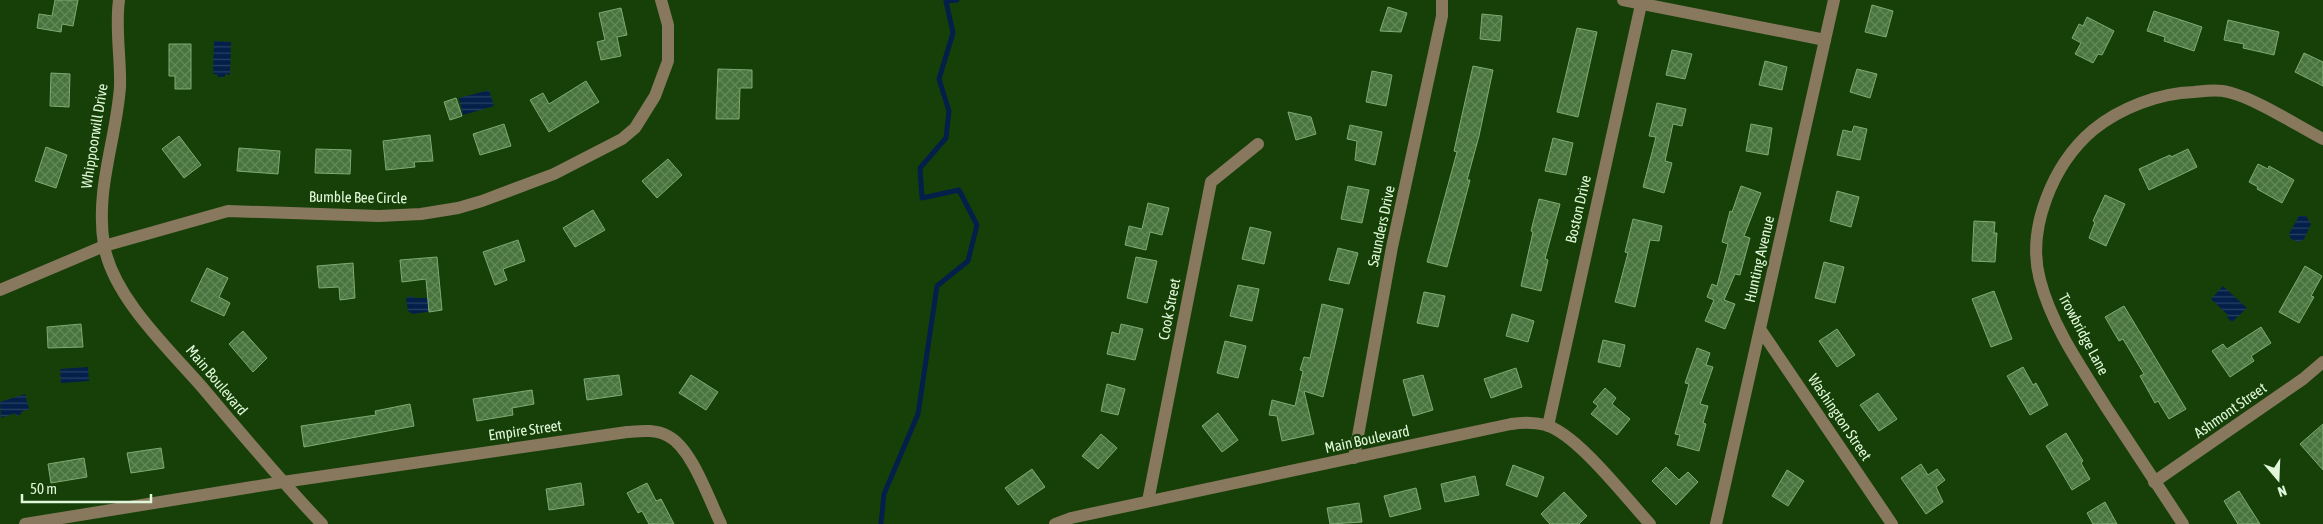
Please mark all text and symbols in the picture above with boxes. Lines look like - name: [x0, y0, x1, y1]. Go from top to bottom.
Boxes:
- street label: Whippoorwill Drive: [77, 82, 111, 190]
- street label: Boston Drive: [1562, 173, 1594, 245]
- street label: Saunders Drive: [1364, 184, 1398, 268]
- street label: Bumble Bee Circle: [309, 188, 408, 206]
- street label: Hunting Avenue: [1741, 214, 1777, 304]
- street label: Cook Street: [1155, 277, 1183, 341]
- street label: Trowbridge Lane: [2055, 290, 2113, 378]
- street label: Main Boulevard: [183, 342, 251, 418]
- street label: Washington Street: [1805, 371, 1875, 463]
- street label: Ashmont Street: [2191, 379, 2269, 441]
- street label: Empire Street: [487, 416, 563, 444]
- street label: Main Boulevard: [1323, 422, 1411, 456]
- north arrow: [2253, 454, 2303, 504]
- scale bar: [22, 472, 151, 504]
- text: 50 m: [30, 480, 57, 497]
- text: N: [2276, 482, 2289, 500]

